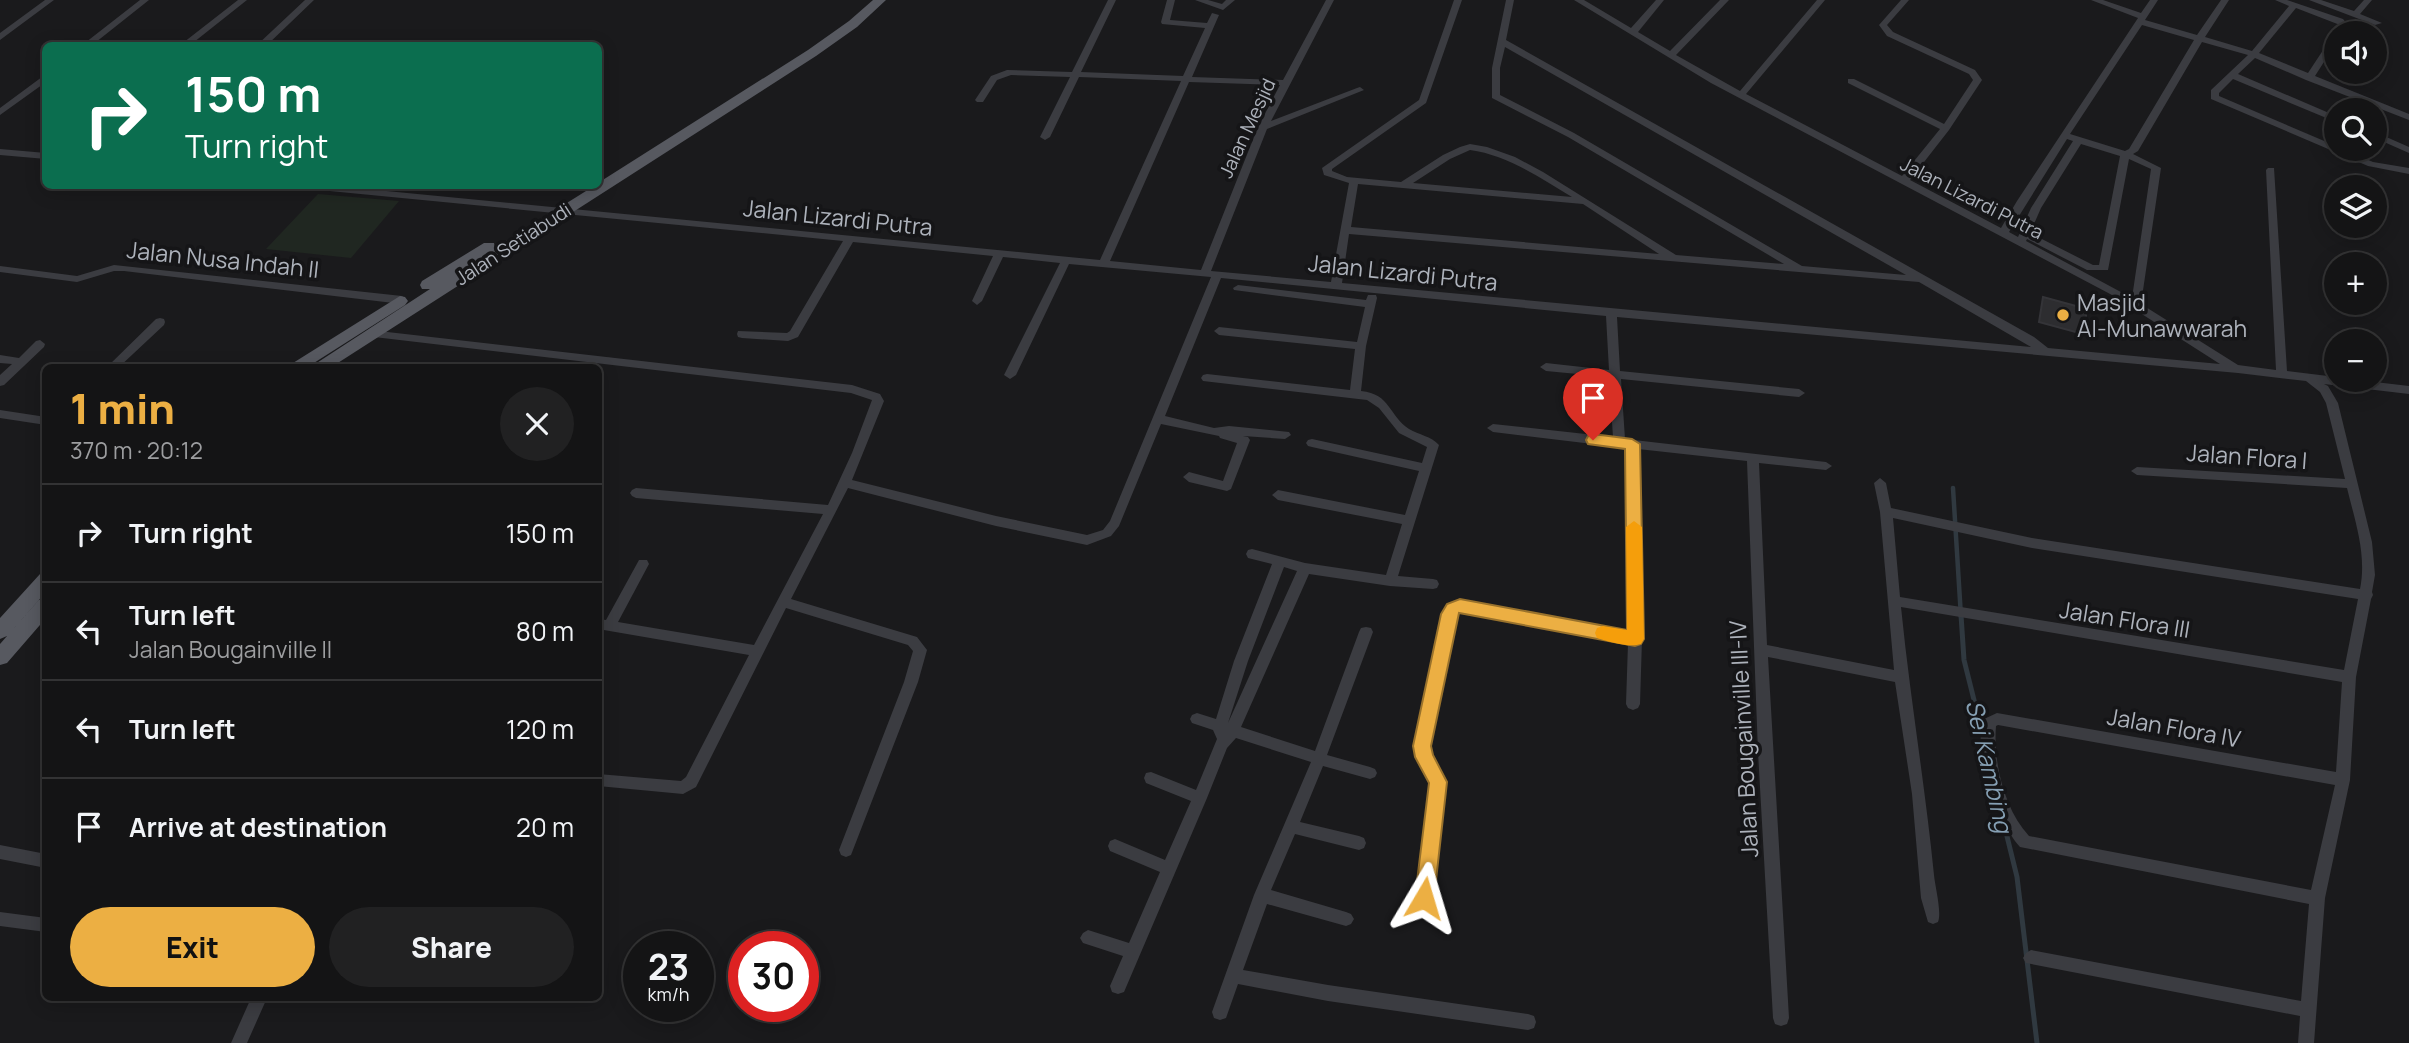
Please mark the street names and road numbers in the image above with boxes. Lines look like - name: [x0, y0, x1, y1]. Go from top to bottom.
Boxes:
- street label: Jalan Mesjid: [1213, 74, 1281, 182]
- street label: Jalan Lizardi Putra: [1896, 151, 2048, 245]
- street label: Jalan Lizardi Putra: [742, 191, 934, 243]
- street label: Jalan Setiabudi: [450, 197, 576, 291]
- street label: Jalan Nusa Indah II: [125, 233, 321, 285]
- street label: Jalan Lizardi Putra: [1307, 246, 1499, 298]
- street label: Jalan Flora I: [2186, 436, 2308, 476]
- street label: Jalan Flora III: [2057, 593, 2193, 645]
- street label: Jalan Bougainville III-IV: [1721, 619, 1765, 858]
- street label: Jalan Flora IV: [2105, 700, 2243, 754]

